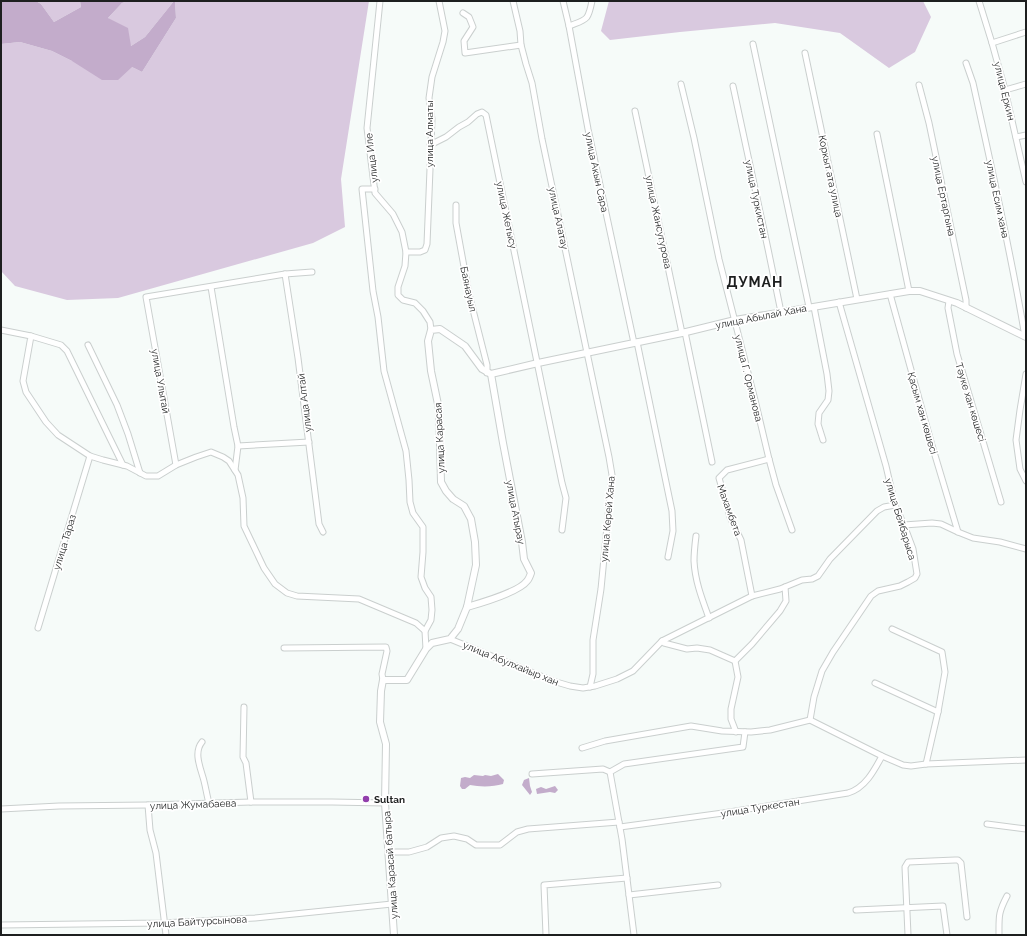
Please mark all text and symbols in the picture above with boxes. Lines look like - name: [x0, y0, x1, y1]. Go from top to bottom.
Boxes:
- street label: улица Еркин: [992, 61, 1017, 122]
- street label: улица Алматы: [424, 100, 435, 167]
- street label: улица Акын Сара: [583, 131, 610, 213]
- street label: улица Иле: [363, 132, 380, 183]
- street label: Коркыт ата улица: [816, 134, 845, 218]
- street label: улица Ертаргына: [930, 155, 957, 237]
- street label: улица Туркистан: [743, 159, 770, 240]
- street label: улица Есим хана: [984, 159, 1011, 239]
- street label: улица Жансугурова: [643, 174, 674, 270]
- street label: улица Жетысу: [494, 180, 519, 250]
- street label: улица Алатау: [546, 186, 571, 251]
- street label: Баянауыл: [458, 265, 479, 313]
- district label: ДУМАН: [727, 274, 783, 290]
- street label: улица Абылай Хана: [715, 302, 808, 331]
- street label: улица Г. Орманова: [732, 334, 765, 423]
- street label: улица Улытай: [149, 348, 172, 414]
- street label: Тәуке хан көшесі: [953, 361, 988, 443]
- street label: Қасым хан көшесі: [906, 371, 940, 455]
- street label: улица Алтай: [295, 373, 314, 433]
- street label: улица Карасая: [432, 403, 447, 473]
- street label: улица Керей Хана: [598, 476, 617, 562]
- street label: улица Бейбарыса: [883, 477, 918, 561]
- street label: улица Атырау: [504, 479, 527, 546]
- street label: Махамбета: [715, 483, 744, 537]
- street label: улица Тараз: [51, 513, 78, 571]
- street label: улица Абулхайыр хан: [461, 639, 560, 688]
- marker: Sultan: [361, 794, 371, 804]
- place label: Sultan: [374, 794, 405, 805]
- street label: улица Туркестан: [720, 796, 800, 819]
- street label: улица Жумабаева: [150, 797, 236, 812]
- street label: улица Карасай батыра: [381, 811, 400, 919]
- street label: улица Байтурсынова: [147, 913, 247, 930]

